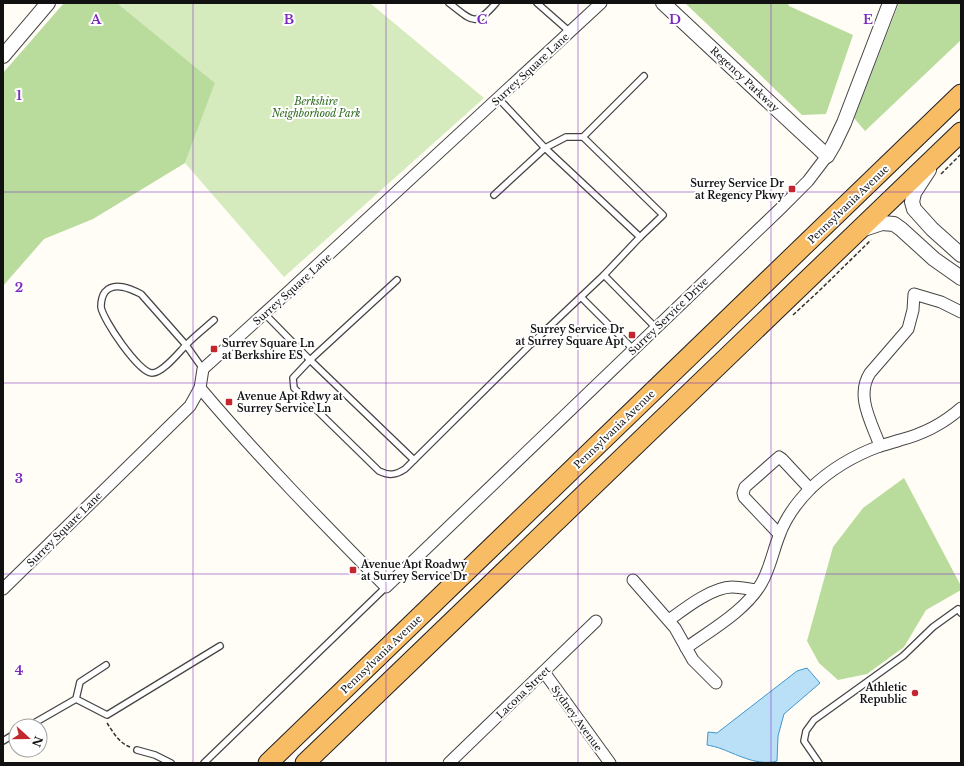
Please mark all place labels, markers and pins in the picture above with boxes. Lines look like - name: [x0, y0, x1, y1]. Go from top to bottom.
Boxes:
- place label: Surrey Service Dr at Regency Pkwy: [690, 177, 785, 202]
- marker: Surrey Service Dr at Regency Pkwy: [787, 184, 797, 194]
- place label: Surrey Service Dr at Surrey Square Apt: [516, 323, 624, 348]
- marker: Surrey Service Dr at Surrey Square Apt: [627, 330, 637, 340]
- place label: Surrey Square Ln at Berkshire ES: [222, 337, 315, 362]
- marker: Surrey Square Ln at Berkshire ES: [209, 344, 219, 354]
- place label: Avenue Apt Rdwy at Surrey Service Ln: [236, 390, 343, 415]
- marker: Avenue Apt Rdwy at Surrey Service Ln: [224, 397, 234, 407]
- place label: Avenue Apt Roadwy at Surrey Service Dr: [360, 558, 468, 583]
- marker: Avenue Apt Roadwy at Surrey Service Dr: [348, 565, 358, 575]
- place label: Athletic Republic: [859, 681, 907, 706]
- marker: Athletic Republic: [910, 688, 920, 698]

